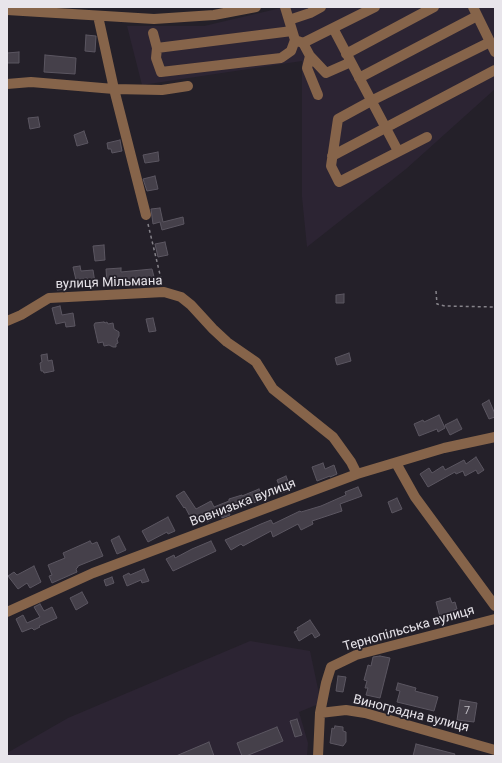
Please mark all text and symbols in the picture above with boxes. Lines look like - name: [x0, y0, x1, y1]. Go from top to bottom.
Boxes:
- street label: вулиця Мільмана: [55, 273, 163, 293]
- street label: Вовнизька вулиця: [188, 476, 298, 530]
- street label: Тернопільська вулиця: [342, 603, 476, 655]
- street label: Виноградна вулиця: [351, 692, 471, 736]
- house number: 7: [464, 704, 470, 718]

